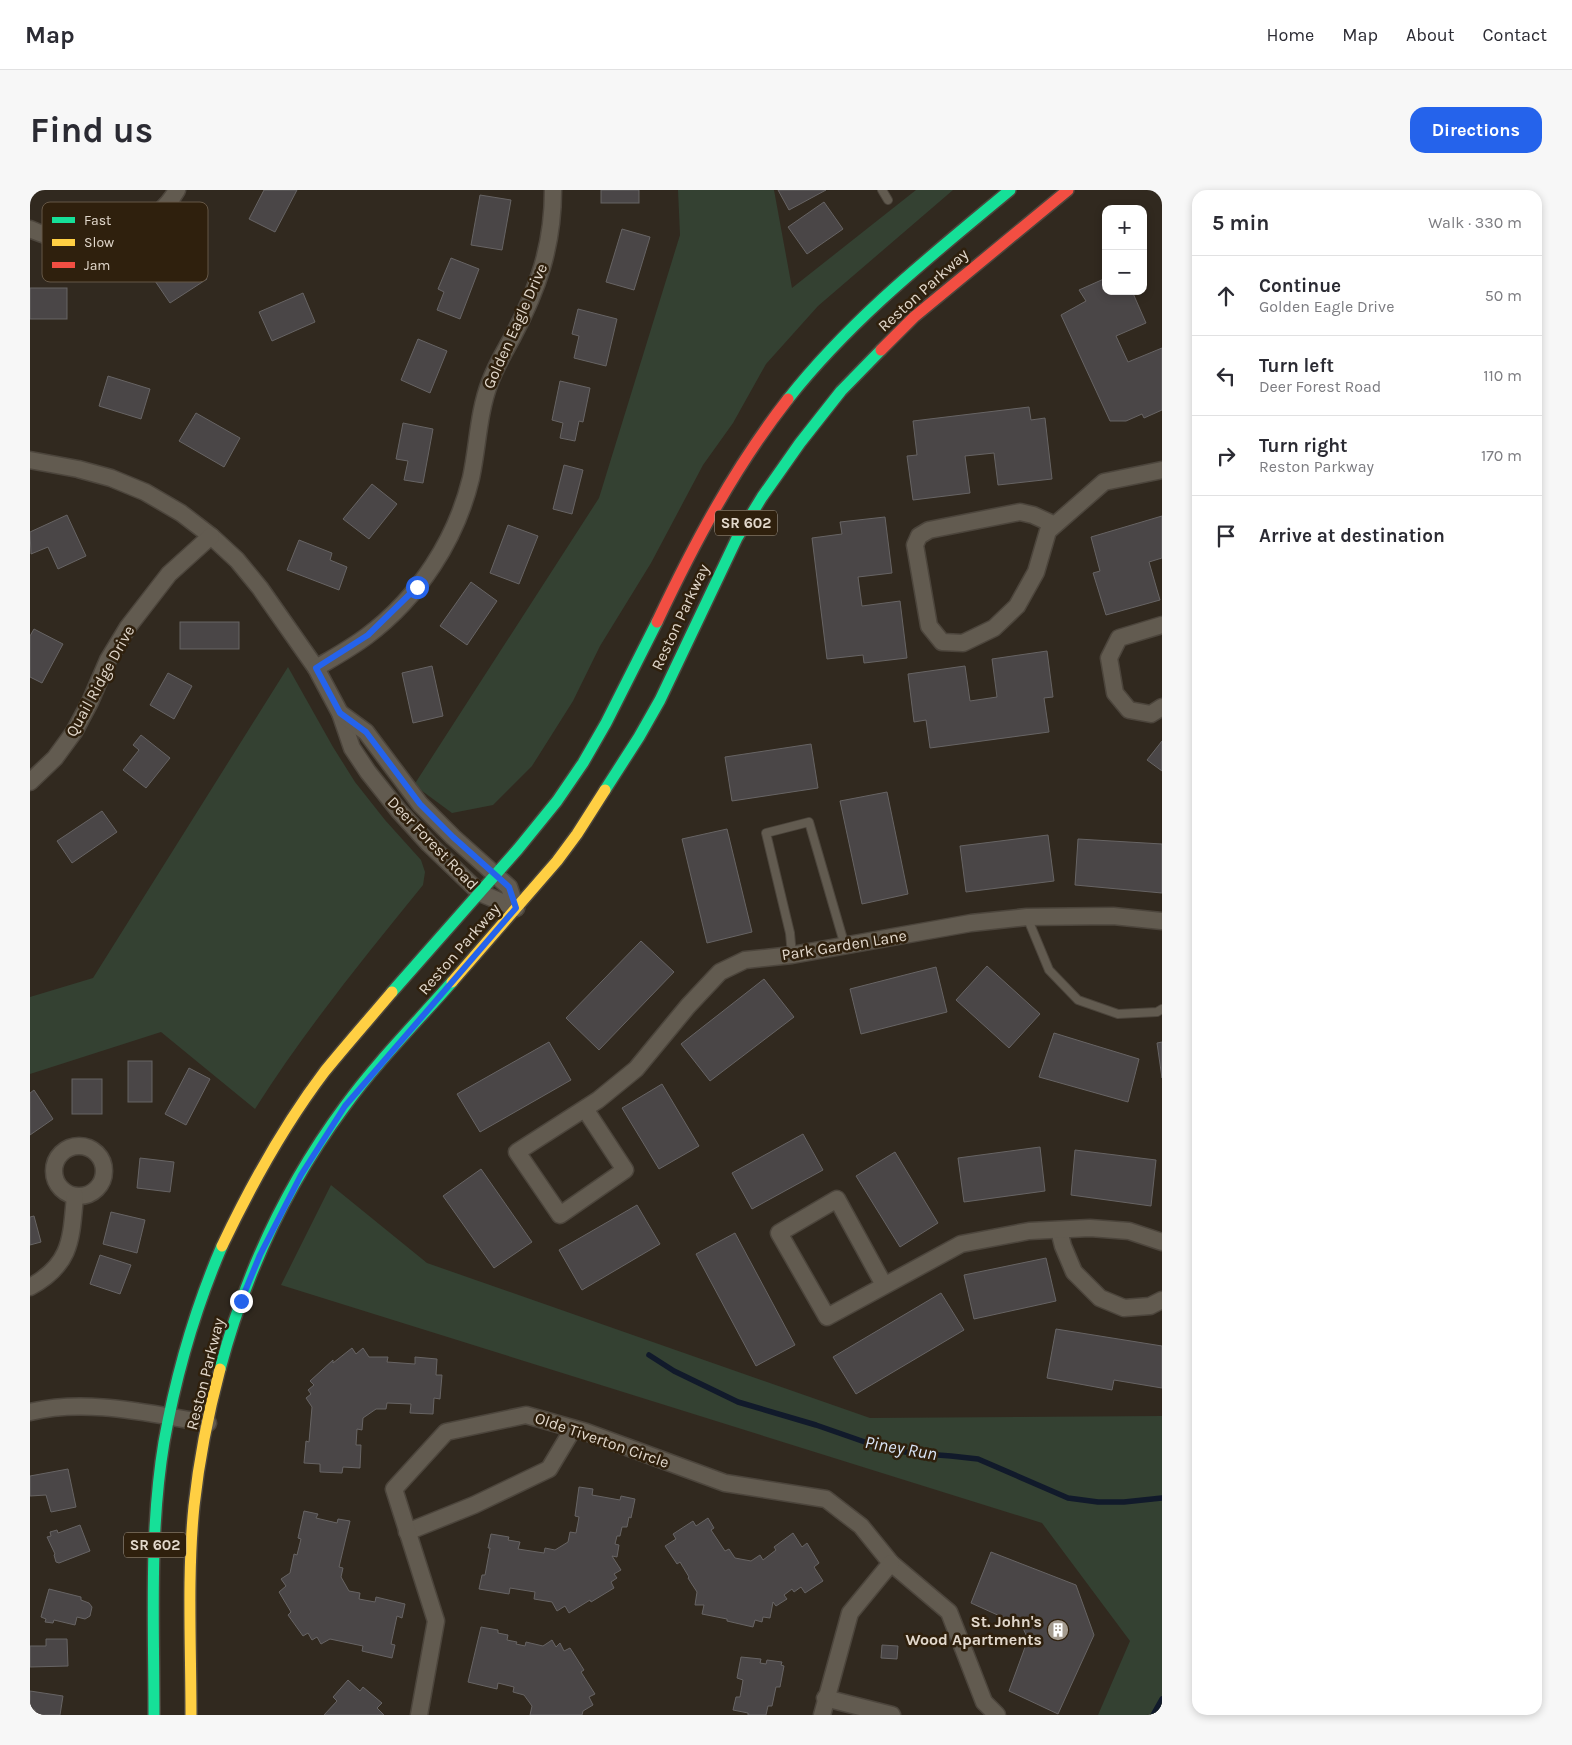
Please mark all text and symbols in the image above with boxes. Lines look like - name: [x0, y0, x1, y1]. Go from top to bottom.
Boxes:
- text: Map: [25, 21, 75, 49]
- text: Home: [1266, 24, 1314, 46]
- text: Map: [1342, 24, 1378, 46]
- text: About: [1406, 24, 1455, 46]
- text: Contact: [1483, 24, 1547, 46]
- button: Directions: [1410, 107, 1542, 153]
- text: Find us: [30, 110, 153, 151]
- legend: [42, 202, 208, 282]
- map controls: [1102, 205, 1147, 295]
- button: +: [1102, 205, 1147, 250]
- text: 5 min: [1212, 211, 1269, 235]
- text: Fast: [84, 212, 111, 229]
- text: Walk · 330 m: [1428, 213, 1522, 232]
- text: Slow: [84, 234, 114, 251]
- street label: Reston Parkway: [874, 244, 972, 336]
- button: −: [1102, 250, 1147, 295]
- text: Jam: [84, 257, 110, 274]
- street label: Golden Eagle Drive: [479, 260, 551, 392]
- text: Continue: [1259, 275, 1341, 297]
- icon: ahead: [1212, 282, 1240, 310]
- text: 50 m: [1485, 286, 1522, 305]
- text: Golden Eagle Drive: [1259, 297, 1394, 316]
- text: Turn left: [1259, 355, 1334, 377]
- icon: left: [1212, 362, 1240, 390]
- text: 110 m: [1483, 366, 1522, 385]
- text: Deer Forest Road: [1259, 377, 1381, 396]
- text: Turn right: [1259, 435, 1348, 457]
- icon: right: [1212, 442, 1240, 470]
- text: 170 m: [1481, 446, 1522, 465]
- text: Reston Parkway: [1259, 457, 1374, 476]
- road number: SR 602: [715, 510, 777, 536]
- icon: arrive: [1212, 522, 1240, 550]
- text: Arrive at destination: [1259, 525, 1445, 547]
- street label: Reston Parkway: [647, 560, 713, 673]
- route start: [406, 576, 429, 599]
- street label: Quail Ridge Drive: [62, 622, 138, 740]
- street label: Deer Forest Road: [384, 792, 482, 894]
- street label: Reston Parkway: [414, 899, 504, 999]
- street label: Park Garden Lane: [780, 926, 908, 964]
- route end: [230, 1290, 253, 1313]
- street label: Reston Parkway: [182, 1315, 228, 1432]
- street label: Olde Tiverton Circle: [532, 1408, 672, 1472]
- water label: Piney Run: [863, 1431, 939, 1465]
- road number: SR 602: [124, 1532, 186, 1558]
- place label: St. John's Wood Apartments: [905, 1612, 1042, 1649]
- building icon: St. John's Wood Apartments: [1046, 1618, 1070, 1642]

